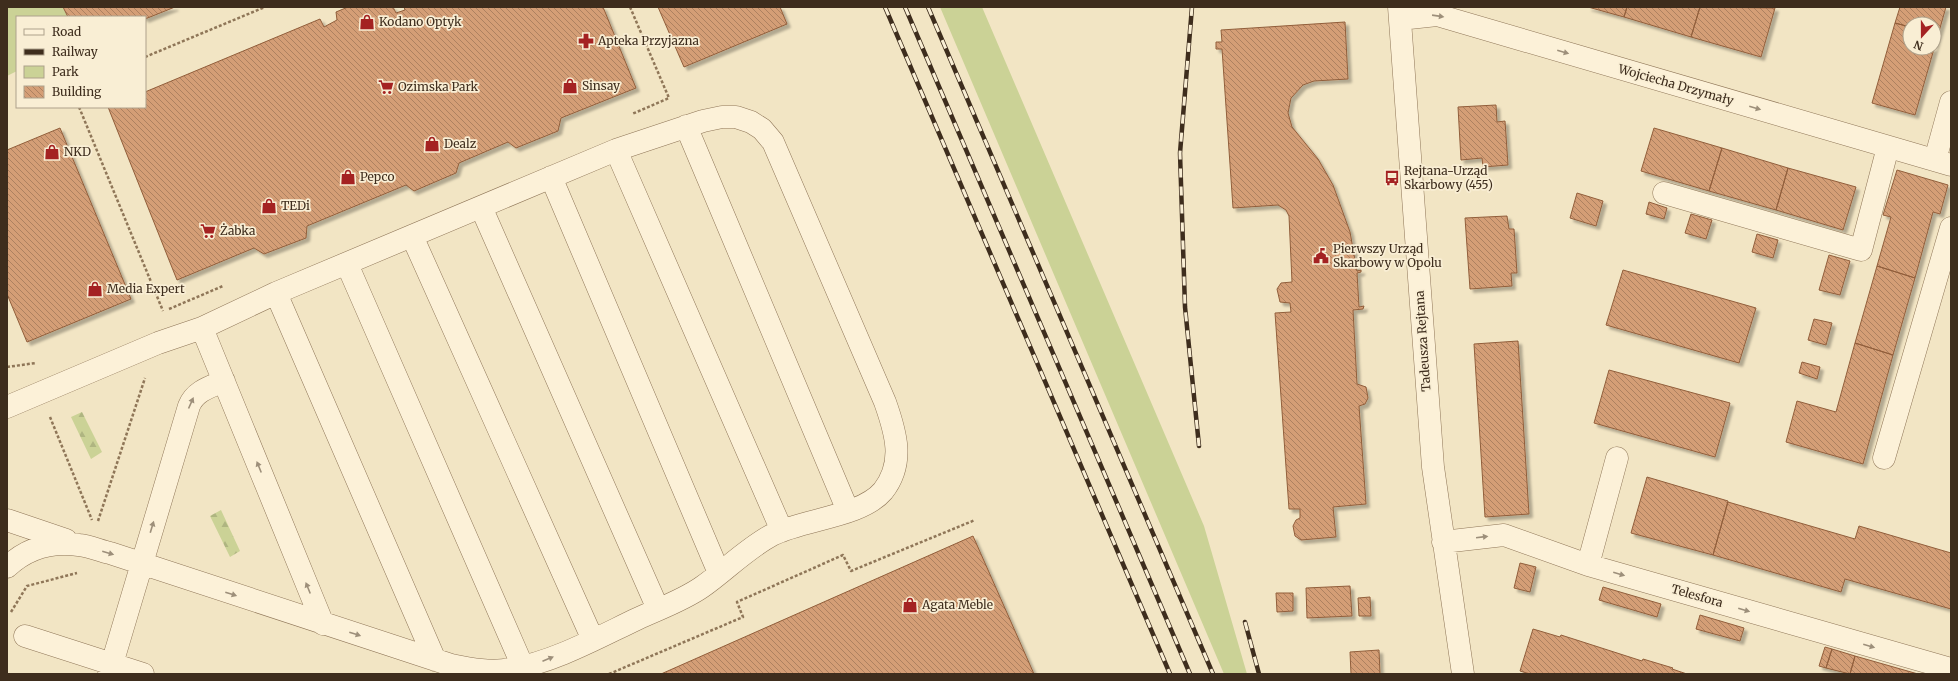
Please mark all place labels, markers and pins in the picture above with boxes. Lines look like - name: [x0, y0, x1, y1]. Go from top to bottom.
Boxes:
- shop icon: Kodano Optyk: [358, 13, 376, 31]
- place label: Kodano Optyk: [379, 14, 462, 29]
- pharmacy icon: Apteka Przyjazna: [577, 32, 595, 50]
- place label: Apteka Przyjazna: [597, 33, 700, 48]
- shop icon: Sinsay: [561, 77, 579, 95]
- supermarket icon: Ozimska Park: [377, 78, 395, 96]
- place label: Sinsay: [582, 78, 620, 93]
- place label: Ozimska Park: [398, 79, 479, 94]
- shop icon: Dealz: [423, 135, 441, 153]
- place label: Dealz: [444, 136, 477, 151]
- shop icon: NKD: [43, 143, 61, 161]
- place label: NKD: [64, 144, 91, 159]
- place label: Rejtana-Urząd Skarbowy (455): [1404, 163, 1493, 192]
- shop icon: Pepco: [339, 168, 357, 186]
- place label: Pepco: [360, 169, 394, 184]
- bus stop icon: Rejtana-Urząd Skarbowy (455): [1383, 169, 1401, 187]
- shop icon: TEDi: [260, 197, 278, 215]
- place label: TEDi: [281, 198, 310, 213]
- supermarket icon: Żabka: [199, 222, 217, 240]
- place label: Żabka: [220, 223, 256, 238]
- place label: Pierwszy Urząd Skarbowy w Opolu: [1333, 241, 1442, 270]
- public building icon: Pierwszy Urząd Skarbowy w Opolu: [1312, 247, 1330, 265]
- shop icon: Media Expert: [86, 280, 104, 298]
- place label: Media Expert: [107, 281, 185, 296]
- shop icon: Agata Meble: [901, 596, 919, 614]
- place label: Agata Meble: [921, 597, 993, 612]

